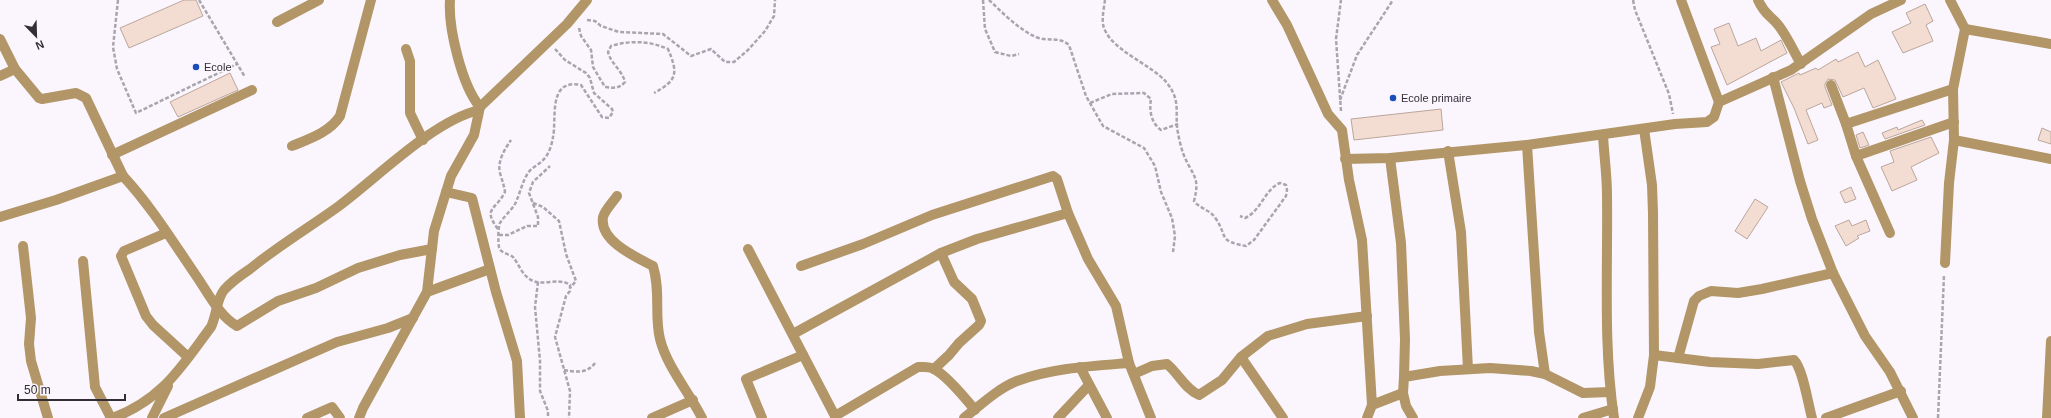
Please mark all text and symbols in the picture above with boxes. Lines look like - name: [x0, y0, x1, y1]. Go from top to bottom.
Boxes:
- north arrow: [16, 16, 56, 56]
- text: N: [34, 38, 46, 52]
- place label: Ecole: [204, 61, 232, 73]
- marker: Ecole: [191, 62, 201, 72]
- place label: Ecole primaire: [1401, 92, 1471, 104]
- marker: Ecole primaire: [1388, 93, 1398, 103]
- scale bar: [18, 376, 125, 402]
- text: 50 m: [24, 383, 51, 397]

